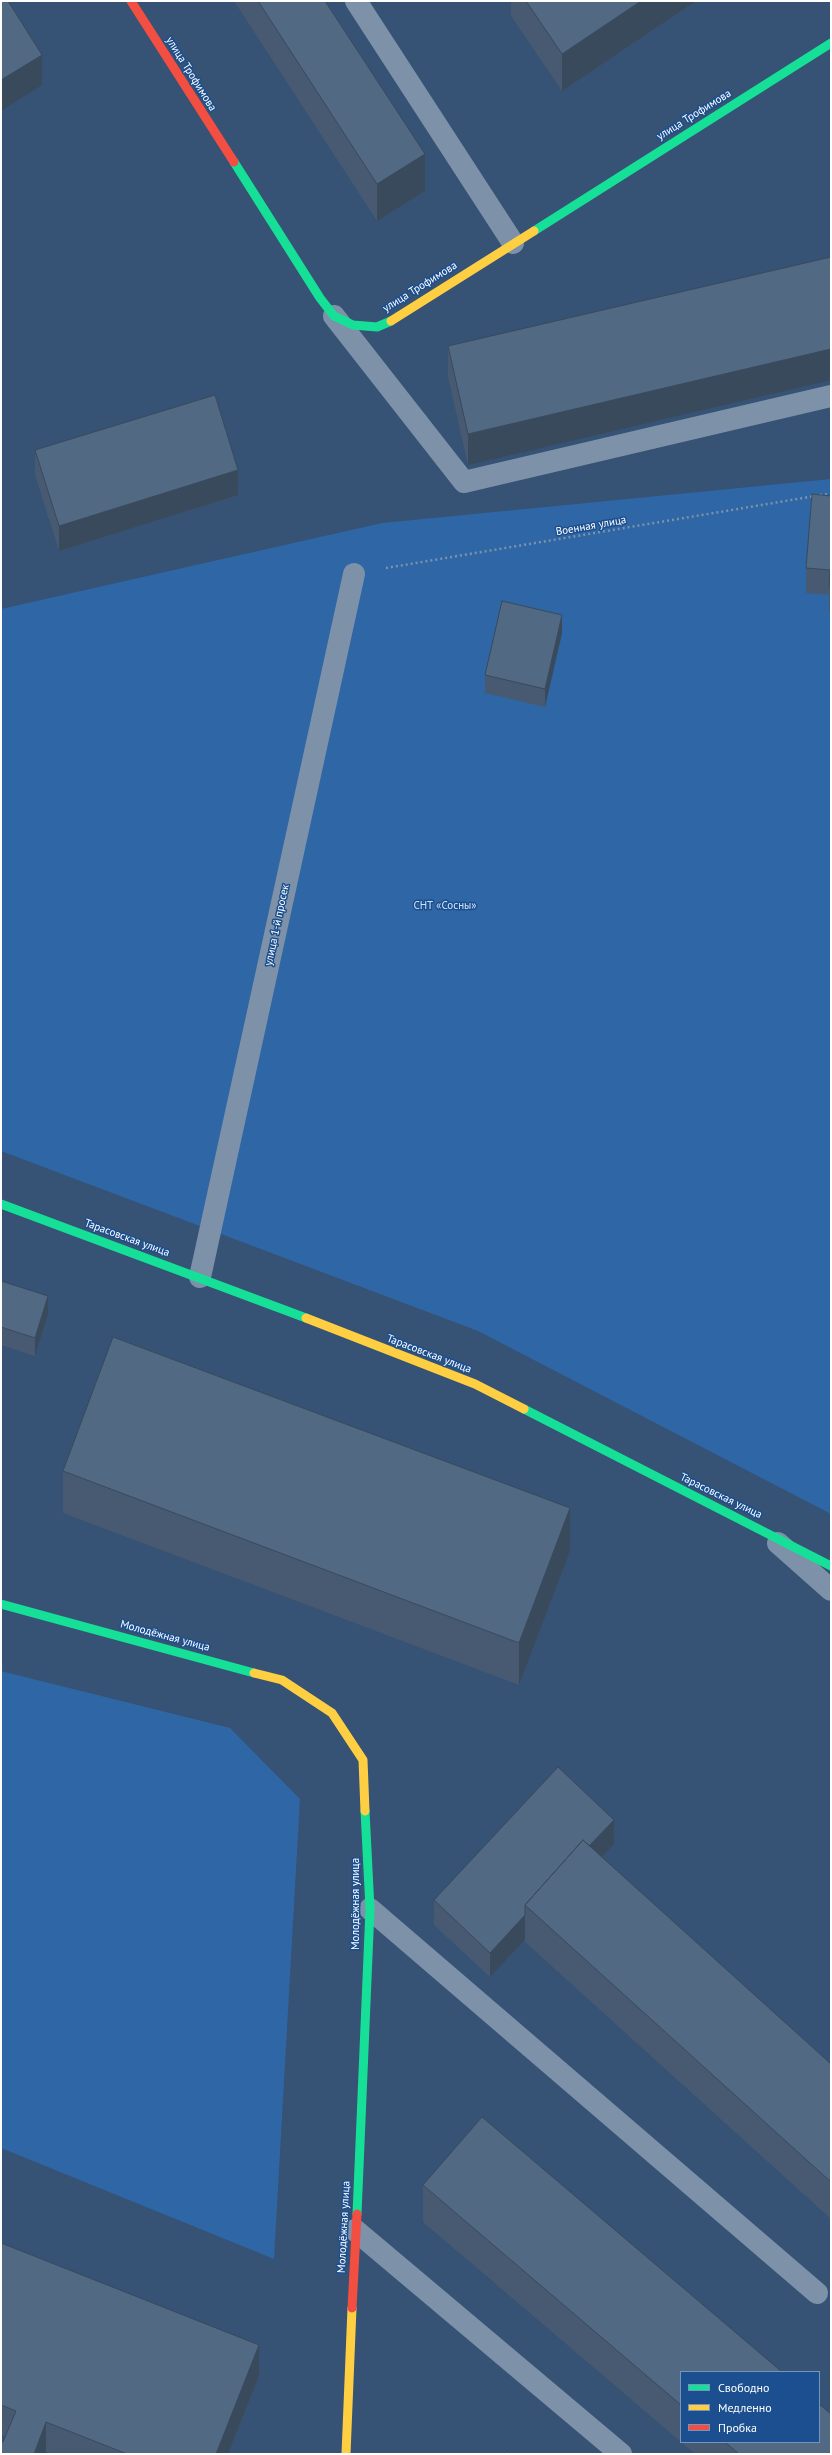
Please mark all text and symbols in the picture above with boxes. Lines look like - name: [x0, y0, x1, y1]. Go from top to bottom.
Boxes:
- street label: улица Трофимова: [163, 34, 219, 114]
- street label: улица Трофимова: [654, 87, 734, 143]
- street label: улица Трофимова: [380, 259, 460, 315]
- street label: Военная улица: [555, 513, 627, 539]
- street label: улица 1-й просек: [262, 883, 292, 967]
- park label: СНТ «Сосны»: [413, 899, 477, 913]
- street label: Тарасовская улица: [83, 1216, 171, 1260]
- street label: Тарасовская улица: [385, 1332, 473, 1376]
- street label: Тарасовская улица: [678, 1470, 764, 1522]
- street label: Молодёжная улица: [119, 1618, 211, 1654]
- street label: Молодёжная улица: [349, 1858, 363, 1950]
- street label: Молодёжная улица: [335, 2181, 353, 2273]
- legend: [680, 2371, 820, 2443]
- text: Свободно: [718, 2380, 769, 2395]
- text: Медленно: [718, 2400, 772, 2415]
- text: Пробка: [718, 2420, 757, 2435]

